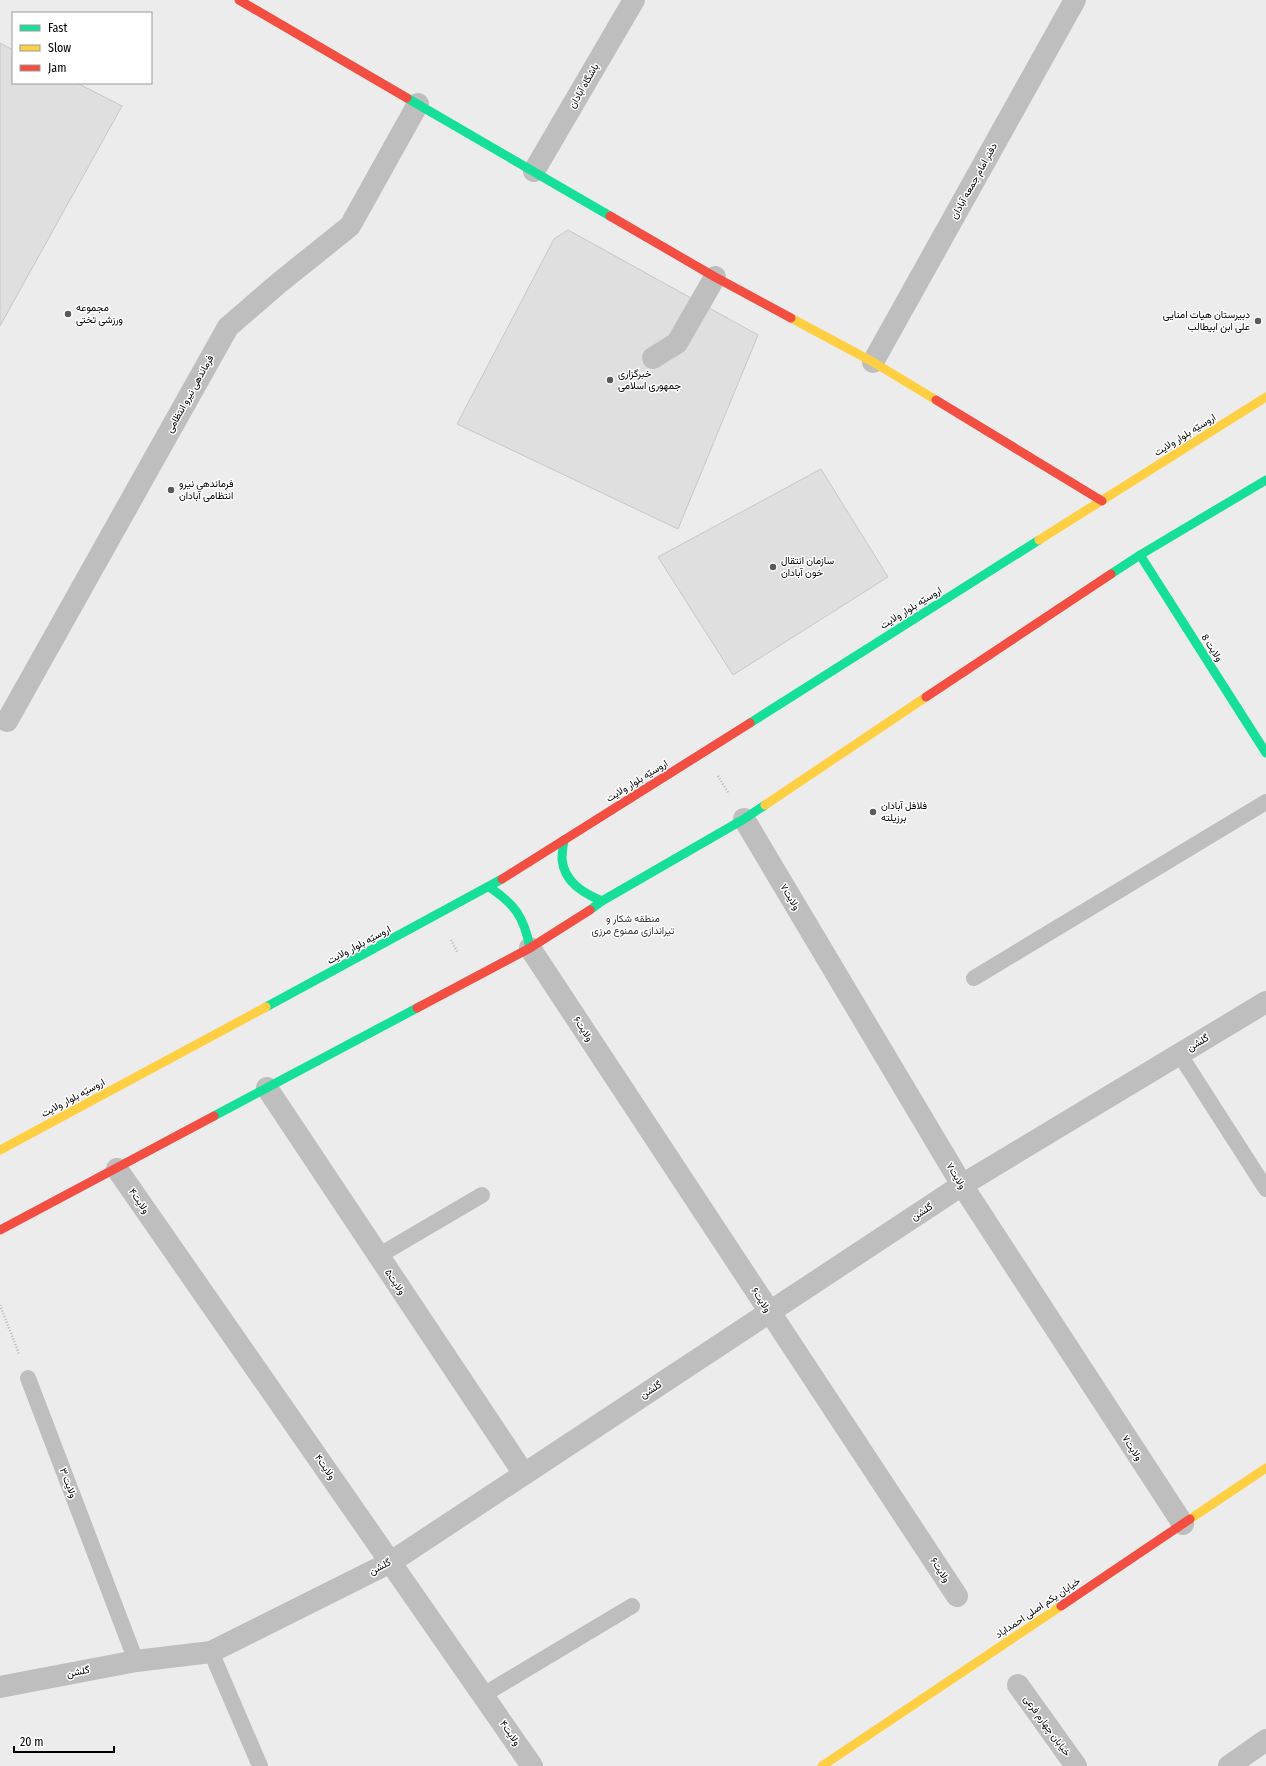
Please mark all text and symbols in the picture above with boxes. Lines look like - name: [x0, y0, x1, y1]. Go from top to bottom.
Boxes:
- legend: [12, 12, 152, 84]
- text: Fast: [48, 21, 67, 35]
- text: Slow: [48, 41, 71, 55]
- text: Jam: [48, 61, 66, 75]
- street label: باشگاه آبادان: [566, 61, 602, 111]
- street label: دفتر امام جمعه آبادان: [948, 141, 1000, 221]
- place label: مجموعه ورزشی تختی: [76, 302, 123, 326]
- marker: مجموعه ورزشی تختی: [63, 309, 73, 319]
- place label: دبیرستان هیات امنایی علی ابن ابیطالب: [1163, 309, 1250, 333]
- marker: دبیرستان هیات امنایی علی ابن ابیطالب: [1253, 316, 1263, 326]
- street label: فرماندهی نیرو انتظامی: [164, 353, 217, 435]
- place label: خبرگزاری جمهوری اسلامی: [618, 368, 681, 392]
- marker: خبرگزاری جمهوری اسلامی: [605, 375, 615, 385]
- street label: اروسیّه بلوار ولایت: [1152, 411, 1218, 459]
- place label: فرماندهی نیرو انتظامی آبادان: [179, 478, 234, 502]
- marker: فرماندهی نیرو انتظامی آبادان: [166, 485, 176, 495]
- place label: سازمان انتقال خون آبادان: [781, 555, 834, 579]
- marker: سازمان انتقال خون آبادان: [768, 562, 778, 572]
- street label: اروسیّه بلوار ولایت: [878, 584, 944, 632]
- street label: ولایت 8: [1199, 632, 1225, 664]
- street label: اروسیّه بلوار ولایت: [604, 757, 670, 805]
- place label: فلافل آبادان برزیلته: [881, 800, 927, 824]
- marker: فلافل آبادان برزیلته: [868, 807, 878, 817]
- street label: ولایت۷: [778, 882, 802, 912]
- park label: منطقه شکار و تیراندازی ممنوع مرزی: [592, 913, 674, 937]
- street label: اروسیّه بلوار ولایت: [325, 923, 393, 967]
- street label: ولایت۶: [571, 1014, 595, 1044]
- street label: گلشن: [1185, 1032, 1212, 1054]
- street label: اروسیّه بلوار ولایت: [39, 1076, 107, 1120]
- street label: ولایت۷: [944, 1161, 968, 1191]
- street label: ولایت۴: [126, 1186, 152, 1216]
- street label: گلشن: [909, 1200, 935, 1223]
- street label: ولایت۵: [382, 1267, 408, 1297]
- street label: ولایت۶: [749, 1285, 773, 1315]
- street label: گلشن: [638, 1378, 664, 1401]
- street label: ولایت۷: [1119, 1433, 1145, 1463]
- street label: ولایت۴: [312, 1452, 338, 1482]
- street label: ولایت ۳: [57, 1466, 79, 1500]
- street label: ولایت۶: [928, 1555, 952, 1585]
- street label: گلشن: [367, 1556, 394, 1578]
- street label: خیابان یکم اصلی احمداباد: [993, 1575, 1083, 1641]
- street label: گلشن: [65, 1664, 91, 1680]
- street label: خیابان چهارم فرعی: [1020, 1693, 1073, 1760]
- street label: ولایت۴: [497, 1718, 523, 1748]
- scale bar: [14, 1728, 114, 1754]
- text: 20 m: [20, 1735, 44, 1749]

